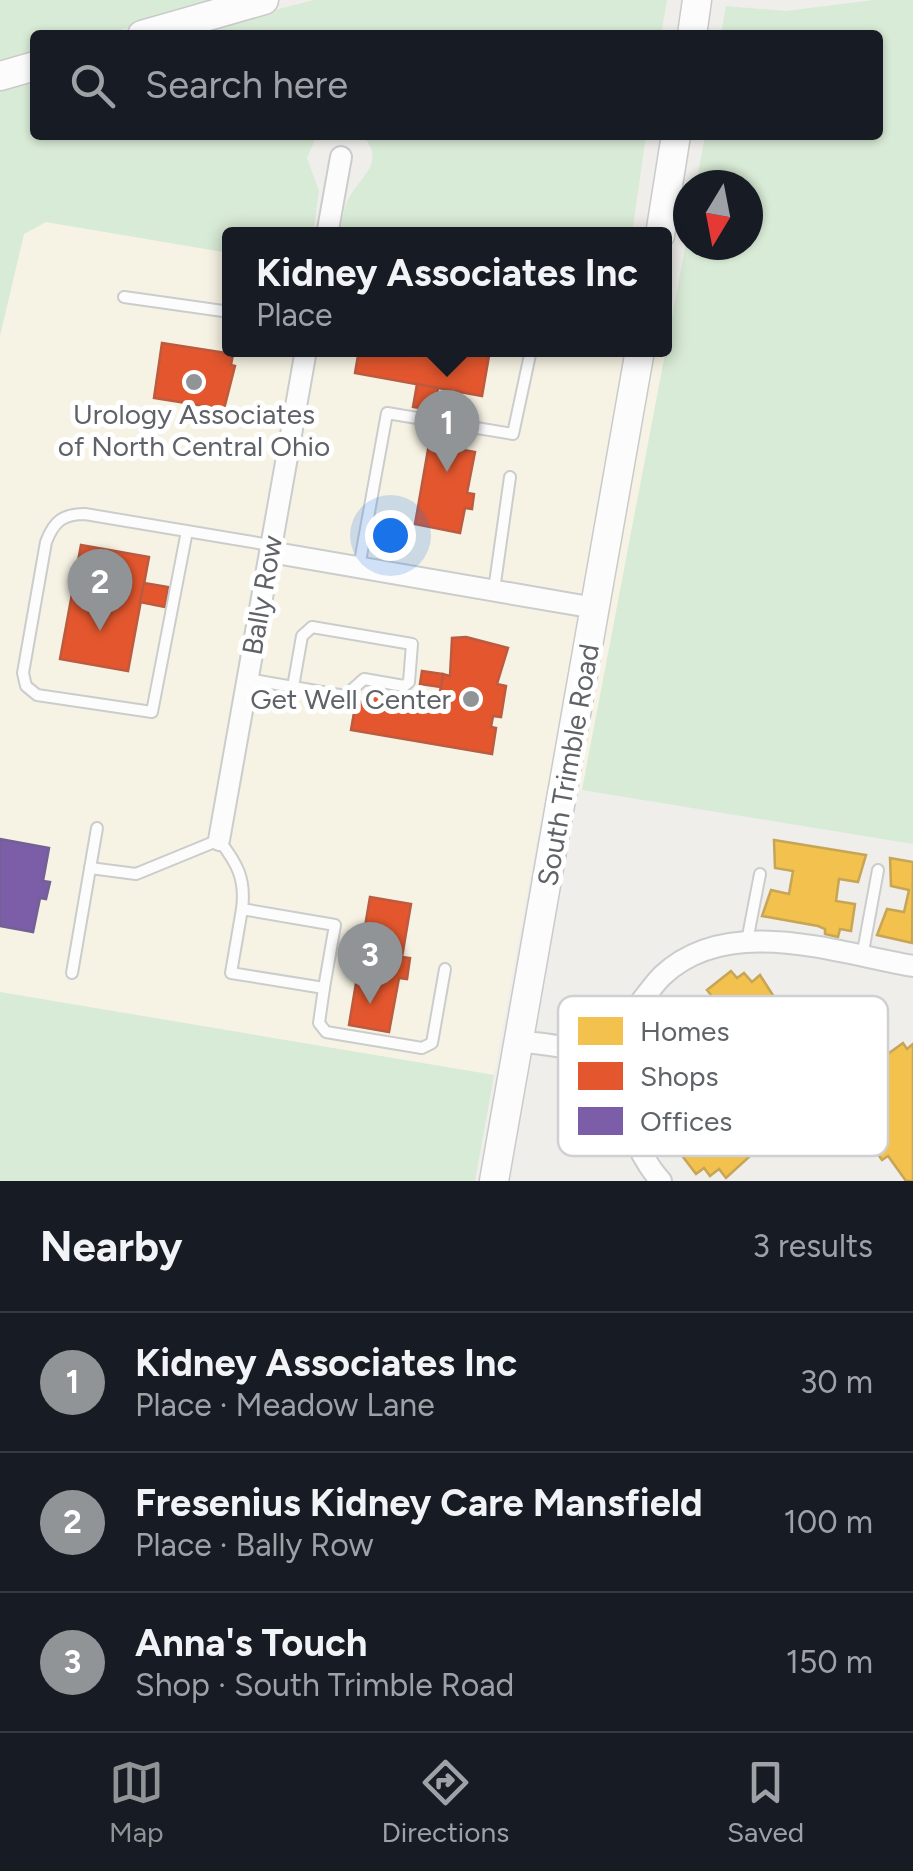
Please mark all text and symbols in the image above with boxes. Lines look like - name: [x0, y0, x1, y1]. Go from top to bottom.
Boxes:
- search box: [30, 30, 883, 140]
- icon: search: [65, 58, 120, 113]
- text: Search here: [145, 62, 348, 108]
- north arrow: [673, 170, 763, 260]
- popup: [222, 227, 672, 357]
- text: Kidney Associates Inc: [256, 250, 638, 296]
- text: Place: [256, 296, 333, 334]
- marker: Urology Associates of North Central Ohio: [183, 371, 205, 393]
- pin: 1: [414, 390, 480, 472]
- place label: Urology Associates of North Central Ohio: [58, 397, 330, 463]
- your location: [365, 510, 416, 561]
- street label: Bally Row: [235, 533, 289, 657]
- pin: 2: [68, 548, 132, 631]
- street label: South Trimble Road: [530, 641, 606, 889]
- place label: Get Well Center: [250, 682, 452, 716]
- marker: Get Well Center: [460, 688, 482, 710]
- pin: 3: [338, 922, 402, 1004]
- legend: [558, 996, 888, 1156]
- text: Homes: [640, 1014, 729, 1048]
- text: Shops: [640, 1059, 719, 1093]
- text: Offices: [640, 1104, 732, 1138]
- text: Nearby: [40, 1221, 182, 1272]
- text: 3 results: [753, 1227, 873, 1265]
- text: Kidney Associates Inc: [135, 1340, 517, 1386]
- text: 1: [66, 1363, 79, 1401]
- text: 30 m: [800, 1363, 873, 1401]
- text: Place · Meadow Lane: [135, 1386, 435, 1424]
- text: Fresenius Kidney Care Mansfield: [135, 1480, 703, 1526]
- text: 2: [63, 1503, 82, 1541]
- text: 100 m: [784, 1503, 873, 1541]
- text: Place · Bally Row: [135, 1526, 374, 1564]
- text: Anna's Touch: [135, 1620, 367, 1666]
- text: 3: [64, 1643, 81, 1681]
- text: 150 m: [786, 1643, 873, 1681]
- text: Shop · South Trimble Road: [135, 1666, 514, 1704]
- tab: Map: [109, 1755, 164, 1849]
- tab: Directions: [382, 1755, 509, 1849]
- tab: Saved: [727, 1755, 804, 1849]

